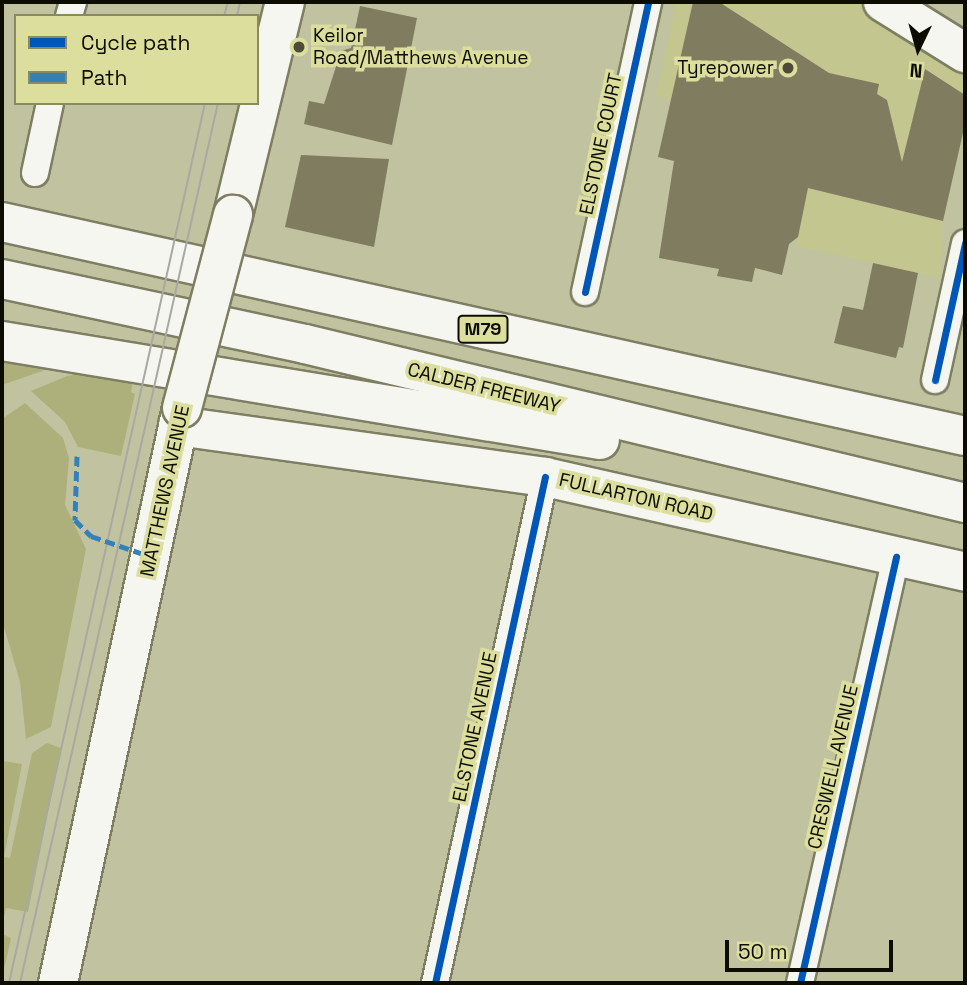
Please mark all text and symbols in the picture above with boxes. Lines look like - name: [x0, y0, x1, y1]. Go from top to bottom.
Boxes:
- legend: [14, 14, 259, 105]
- north arrow: [883, 14, 953, 84]
- place label: Keilor Road/Matthews Avenue: [313, 25, 529, 69]
- text: Cycle path: [81, 29, 190, 56]
- marker: Keilor Road/Matthews Avenue: [291, 39, 307, 55]
- place label: Tyrepower: [677, 57, 774, 79]
- text: N: [909, 57, 924, 83]
- marker: Tyrepower: [780, 60, 796, 76]
- text: Path: [81, 64, 127, 91]
- street label: ELSTONE COURT: [575, 71, 627, 217]
- road number: M79: [457, 314, 509, 344]
- street label: CALDER FREEWAY: [405, 358, 563, 418]
- street label: MATTHEWS AVENUE: [136, 403, 194, 579]
- street label: FULLARTON ROAD: [557, 468, 715, 526]
- street label: ELSTONE AVENUE: [448, 650, 502, 804]
- street label: CRESWELL AVENUE: [803, 682, 863, 852]
- scale bar: [729, 926, 897, 970]
- text: 50 m: [738, 938, 788, 965]

